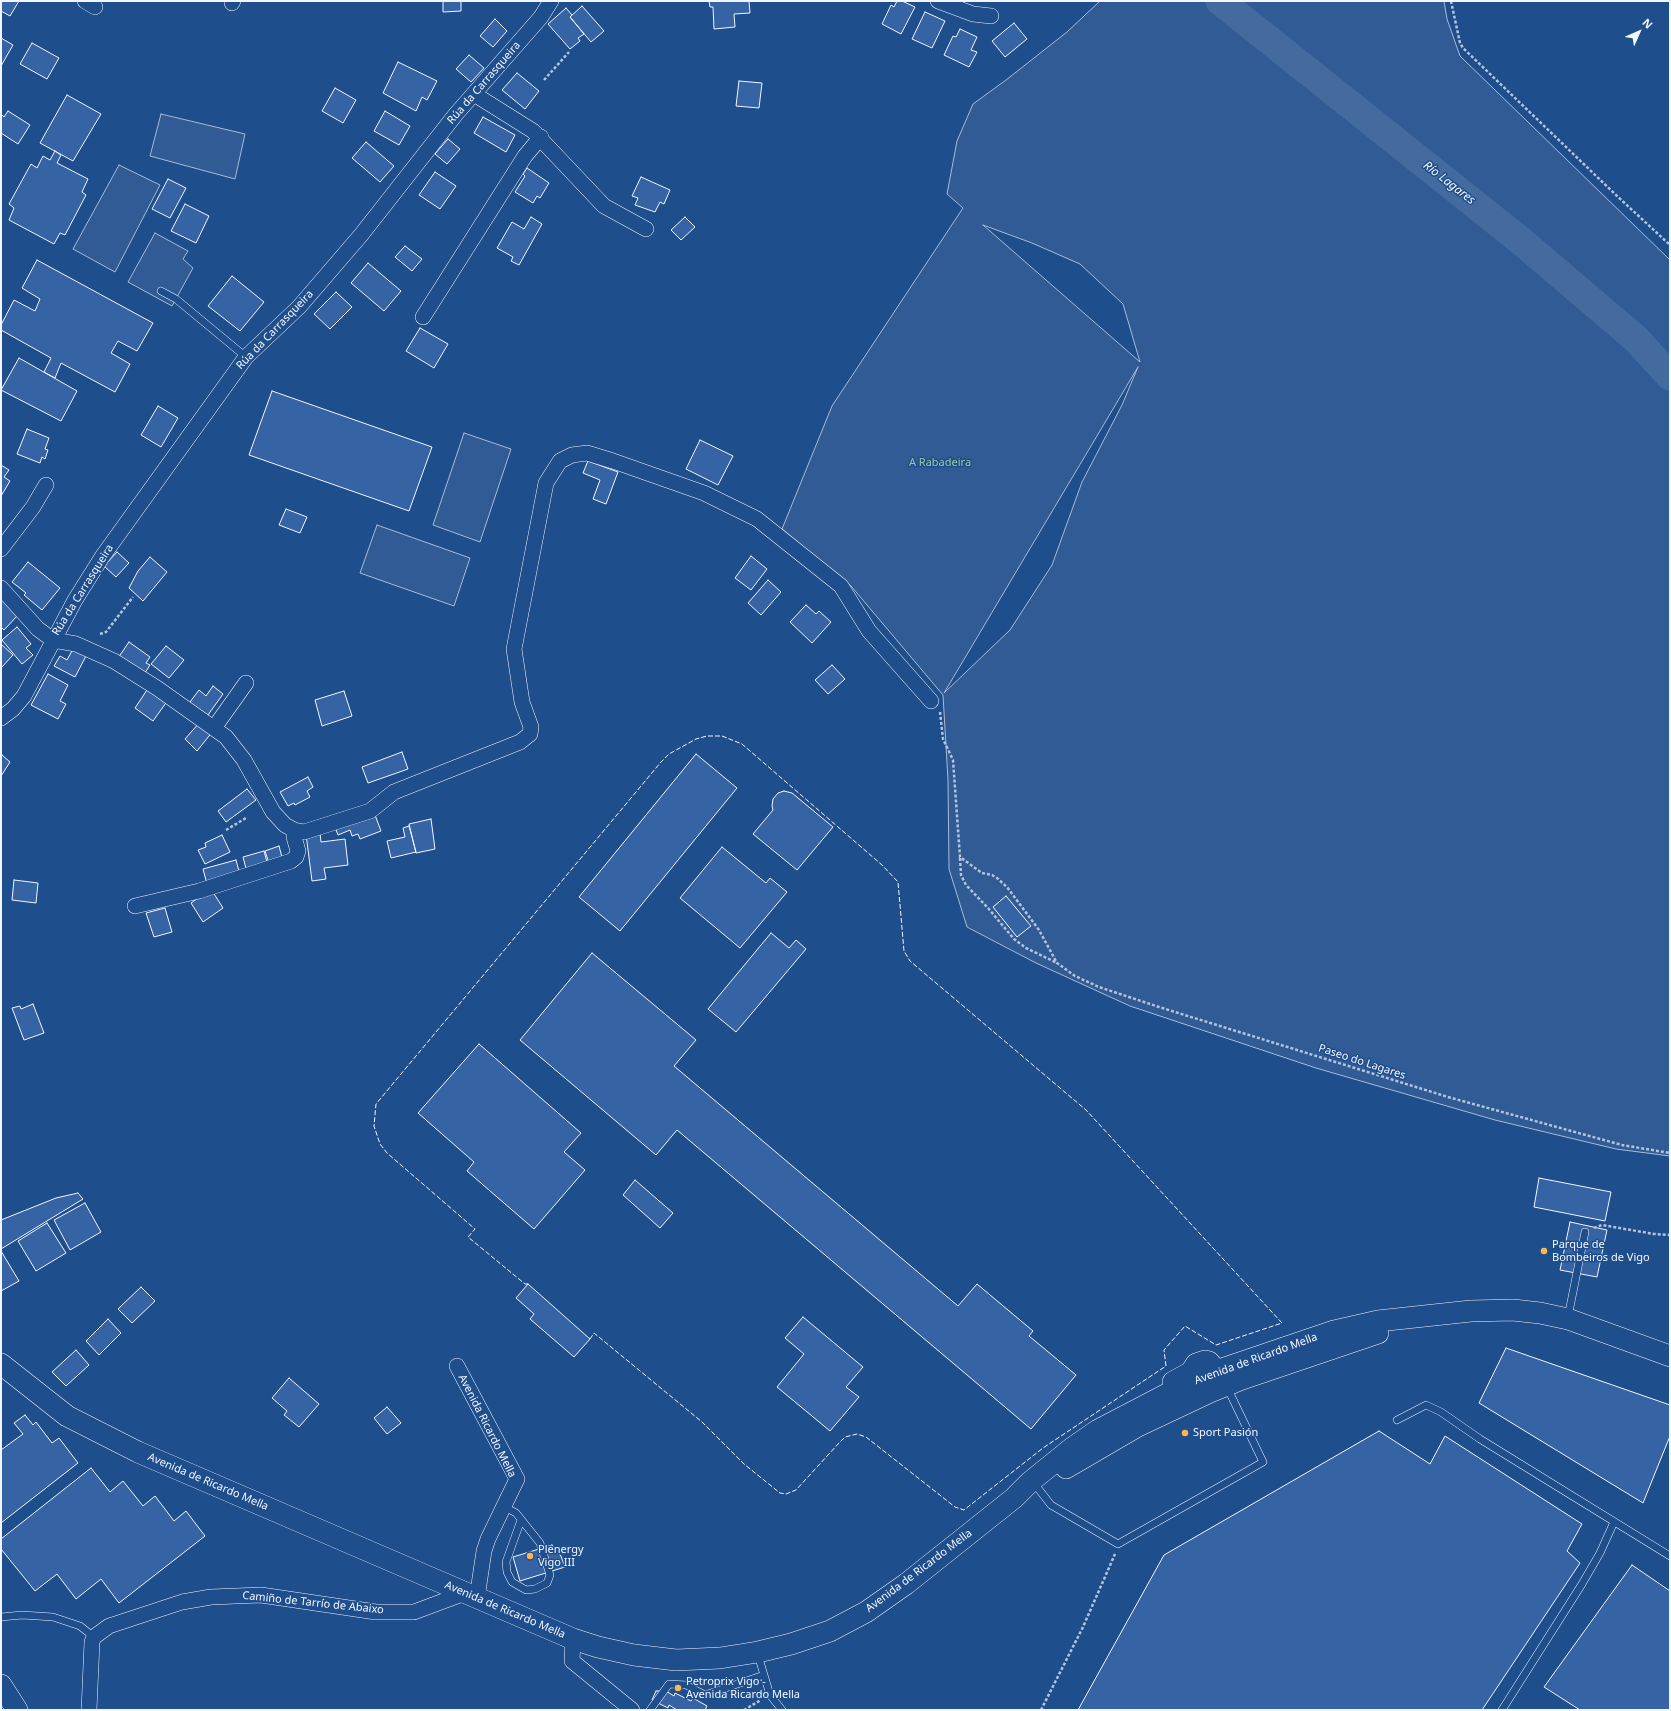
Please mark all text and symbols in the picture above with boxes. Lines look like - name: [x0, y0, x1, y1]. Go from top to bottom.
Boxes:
- north arrow: [1619, 12, 1659, 52]
- text: N: [1639, 15, 1656, 32]
- street label: Rúa da Carrasqueira: [445, 39, 523, 127]
- water label: Río Lagares: [1420, 158, 1478, 208]
- street label: Rúa da Carrasqueira: [234, 288, 316, 372]
- park label: A Rabadeira: [909, 456, 971, 470]
- street label: Rúa da Carrasqueira: [50, 542, 116, 638]
- street label: Paseo do Lagares: [1317, 1042, 1407, 1082]
- place label: Parque de Bombeiros de Vigo: [1552, 1238, 1650, 1264]
- marker: Parque de Bombeiros de Vigo: [1539, 1246, 1549, 1256]
- street label: Avenida de Ricardo Mella: [1193, 1331, 1319, 1387]
- street label: Avenida Ricardo Mella: [455, 1372, 519, 1480]
- place label: Sport Pasión: [1193, 1426, 1258, 1440]
- marker: Sport Pasión: [1180, 1428, 1190, 1438]
- street label: Avenida de Ricardo Mella: [146, 1451, 270, 1513]
- street label: Avenida de Ricardo Mella: [863, 1527, 975, 1615]
- place label: Plenergy Vigo III: [538, 1543, 584, 1569]
- marker: Plenergy Vigo III: [525, 1551, 535, 1561]
- street label: Avenida de Ricardo Mella: [443, 1579, 567, 1641]
- street label: Camiño de Tarrío de Abaixo: [242, 1589, 384, 1617]
- place label: Petroprix Vigo - Avenida Ricardo Mella: [686, 1675, 800, 1701]
- marker: Petroprix Vigo - Avenida Ricardo Mella: [673, 1683, 683, 1693]

